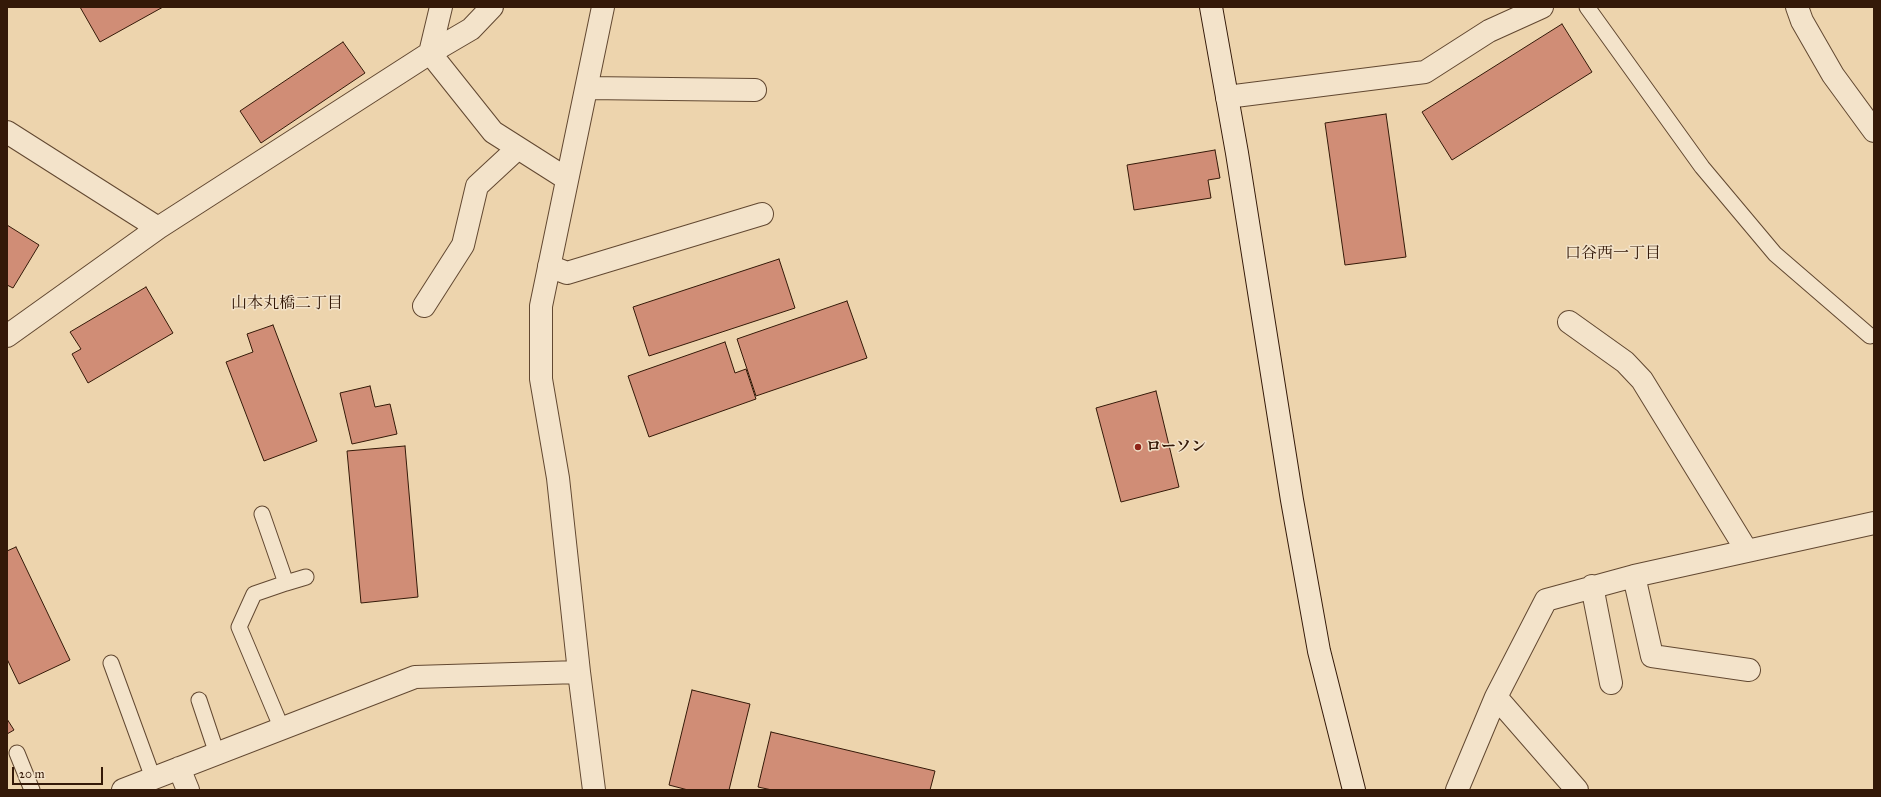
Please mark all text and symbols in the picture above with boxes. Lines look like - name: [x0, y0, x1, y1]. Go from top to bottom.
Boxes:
- district label: 口谷西一丁目: [1565, 244, 1661, 264]
- district label: 山本丸橋二丁目: [231, 294, 343, 314]
- place label: ローソン: [1146, 438, 1206, 456]
- marker: ローソン: [1133, 442, 1143, 452]
- scale bar: [14, 759, 105, 785]
- text: 20 m: [19, 767, 45, 781]

